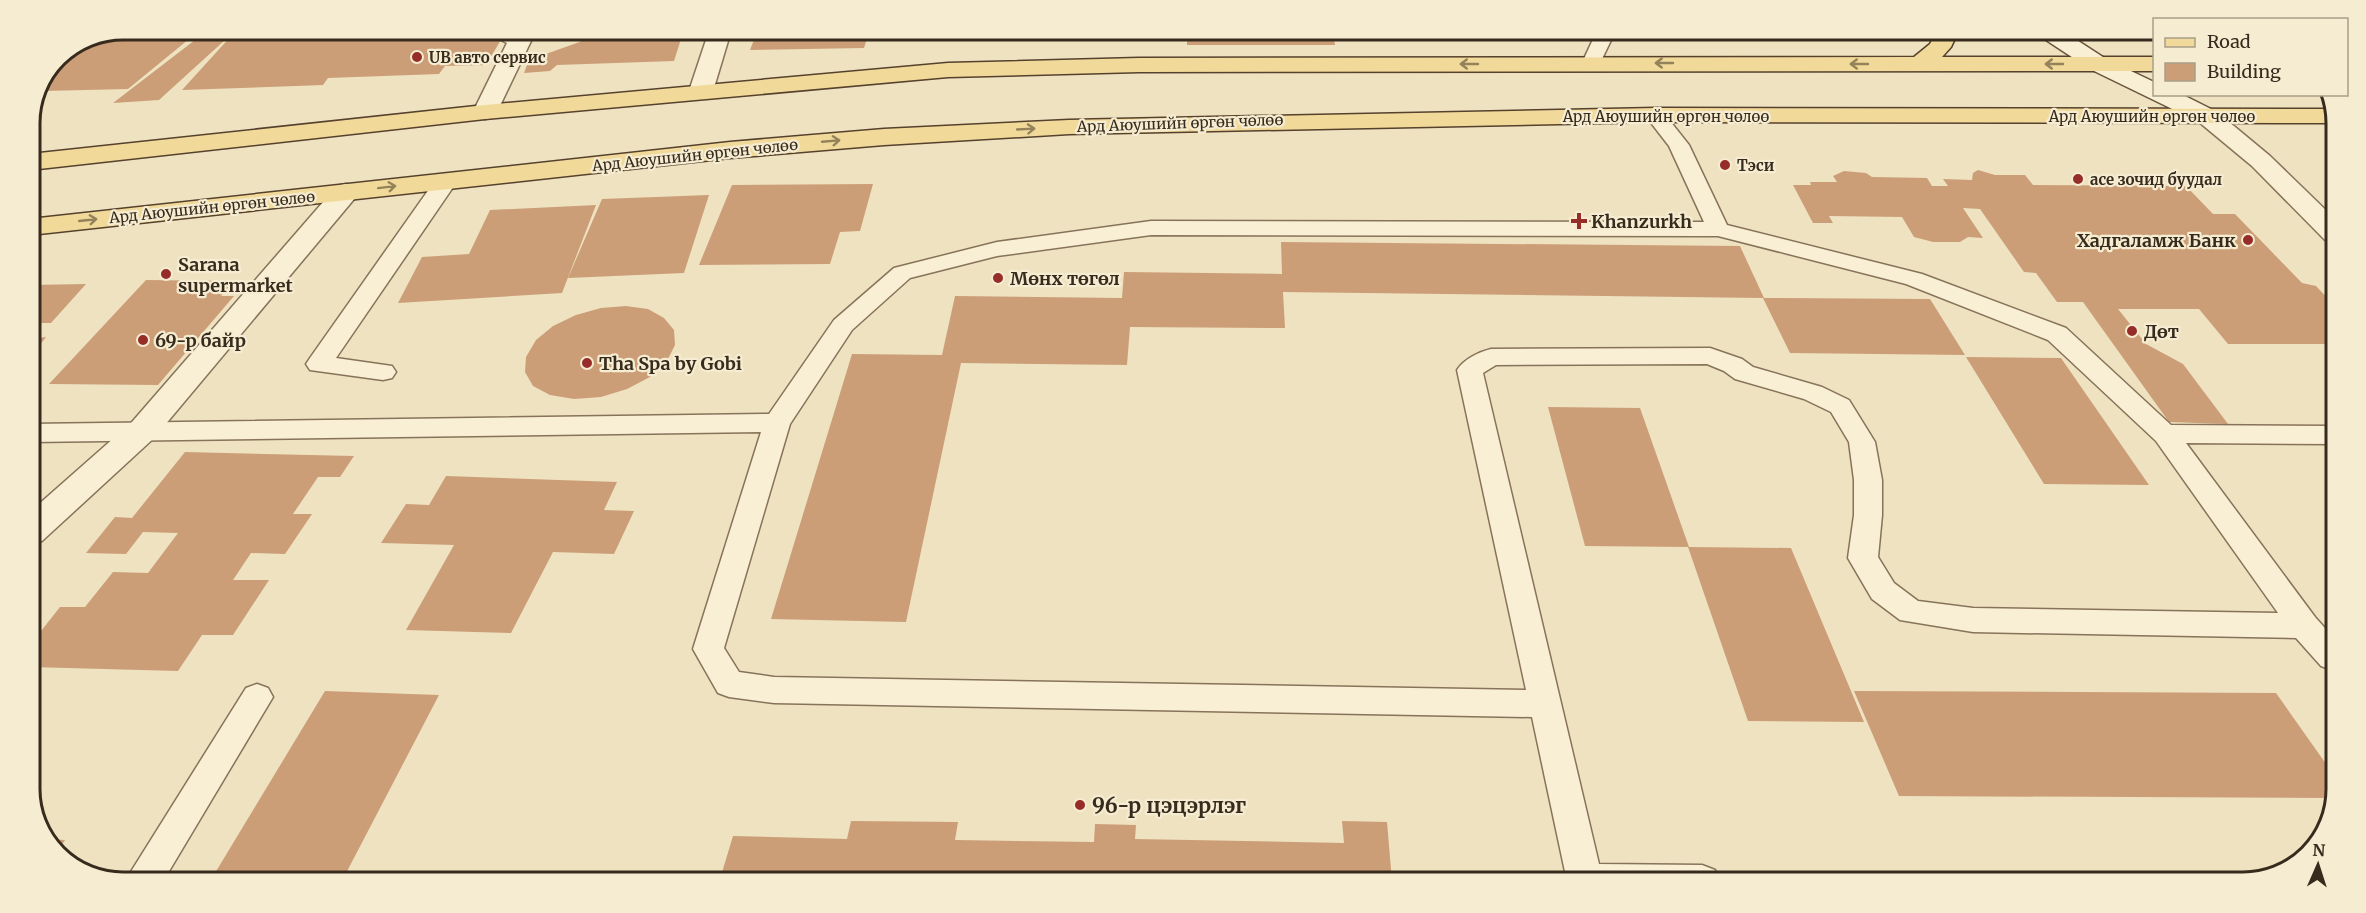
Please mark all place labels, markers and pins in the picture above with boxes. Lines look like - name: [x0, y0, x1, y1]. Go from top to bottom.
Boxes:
- place label: UB авто сервис: [429, 48, 546, 67]
- marker: UB авто сервис: [410, 50, 424, 64]
- place label: Тэси: [1737, 156, 1775, 175]
- marker: Тэси: [1718, 158, 1732, 172]
- place label: ace зочид буудал: [2090, 170, 2222, 189]
- marker: ace зочид буудал: [2071, 172, 2085, 186]
- place label: Khanzurkh: [1591, 210, 1692, 233]
- marker: Khanzurkh: [1572, 214, 1586, 228]
- place label: Хадгаламж Банк: [2077, 229, 2236, 252]
- marker: Хадгаламж Банк: [2241, 233, 2255, 247]
- place label: Sarana supermarket: [178, 253, 294, 297]
- marker: Sarana supermarket: [159, 267, 173, 281]
- place label: Мөнх төгөл: [1010, 267, 1120, 290]
- marker: Мөнх төгөл: [991, 271, 1005, 285]
- place label: Дөт: [2144, 320, 2179, 343]
- marker: Дөт: [2125, 324, 2139, 338]
- place label: 69-р байр: [155, 329, 246, 352]
- marker: 69-р байр: [136, 333, 150, 347]
- place label: Tha Spa by Gobi: [599, 352, 742, 375]
- marker: Tha Spa by Gobi: [580, 356, 594, 370]
- place label: 96-р цэцэрлэг: [1092, 792, 1246, 819]
- marker: 96-р цэцэрлэг: [1073, 798, 1087, 812]

